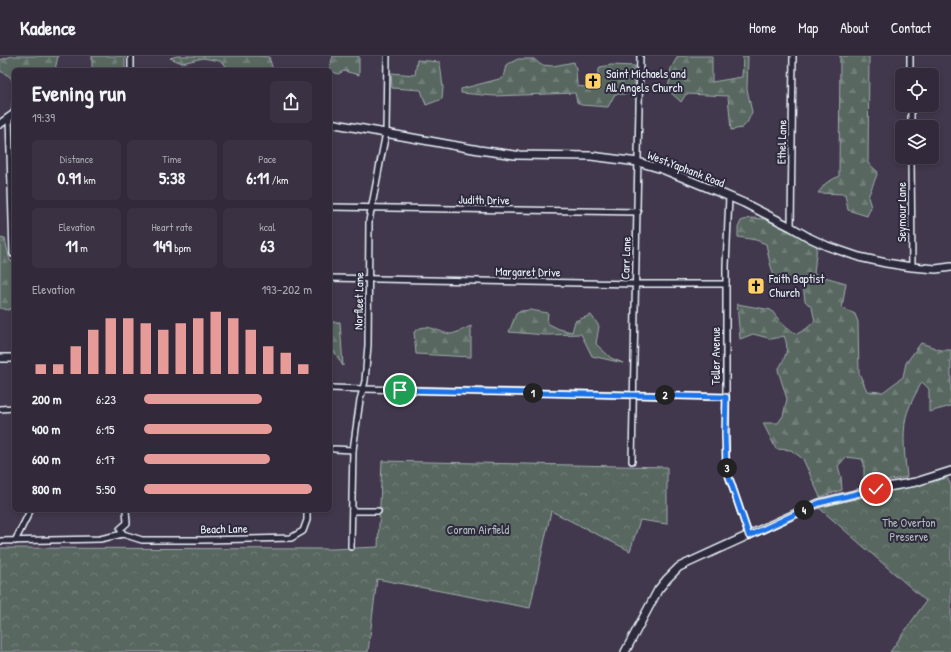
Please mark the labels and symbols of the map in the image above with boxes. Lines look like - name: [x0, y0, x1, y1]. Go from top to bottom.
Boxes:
- place label: Saint Michaels and All Angels Church: [606, 65, 686, 96]
- church icon: Saint Michaels and All Angels Church: [583, 71, 603, 91]
- street label: Ethel Lane: [773, 119, 790, 164]
- street label: West Yaphank Road: [645, 146, 728, 191]
- street label: Seymour Lane: [893, 182, 910, 242]
- street label: Judith Drive: [458, 191, 510, 208]
- street label: Carr Lane: [616, 236, 635, 280]
- street label: Margaret Drive: [495, 262, 561, 281]
- place label: Faith Baptist Church: [768, 270, 825, 301]
- street label: Norfleet Lane: [349, 272, 368, 330]
- church icon: Faith Baptist Church: [746, 276, 766, 296]
- street label: Teller Avenue: [707, 327, 724, 385]
- pin: [383, 373, 417, 407]
- pin: 1: [523, 383, 543, 403]
- pin: 2: [655, 385, 675, 405]
- pin: 3: [717, 458, 737, 478]
- pin: [859, 472, 893, 506]
- pin: 4: [794, 500, 814, 520]
- park label: The Overton Preserve: [882, 514, 936, 545]
- street label: Beach Lane: [200, 520, 248, 537]
- park label: Coram Airfield: [447, 521, 509, 538]

